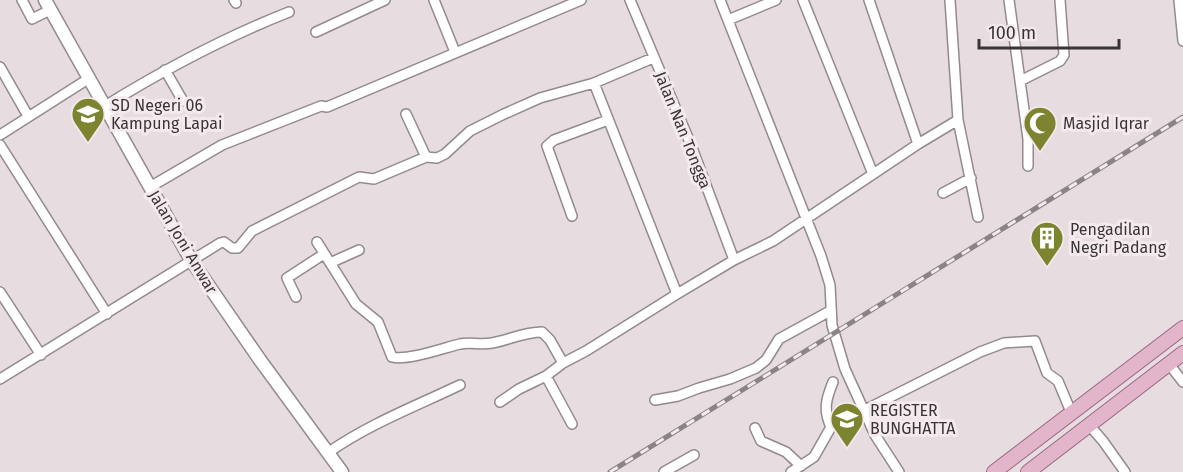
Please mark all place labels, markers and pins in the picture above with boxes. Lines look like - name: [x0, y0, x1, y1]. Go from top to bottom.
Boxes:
- school or university icon: SD Negeri 06 Kampung Lapai: [70, 96, 106, 143]
- place label: SD Negeri 06 Kampung Lapai: [111, 96, 223, 133]
- mosque icon: Masjid Iqrar: [1022, 105, 1058, 152]
- place label: Masjid Iqrar: [1063, 114, 1150, 133]
- building icon: Pengadilan Negri Padang: [1029, 220, 1065, 267]
- place label: Pengadilan Negri Padang: [1070, 220, 1167, 257]
- school or university icon: REGISTER BUNGHATTA: [829, 401, 865, 448]
- place label: REGISTER BUNGHATTA: [870, 401, 956, 438]

